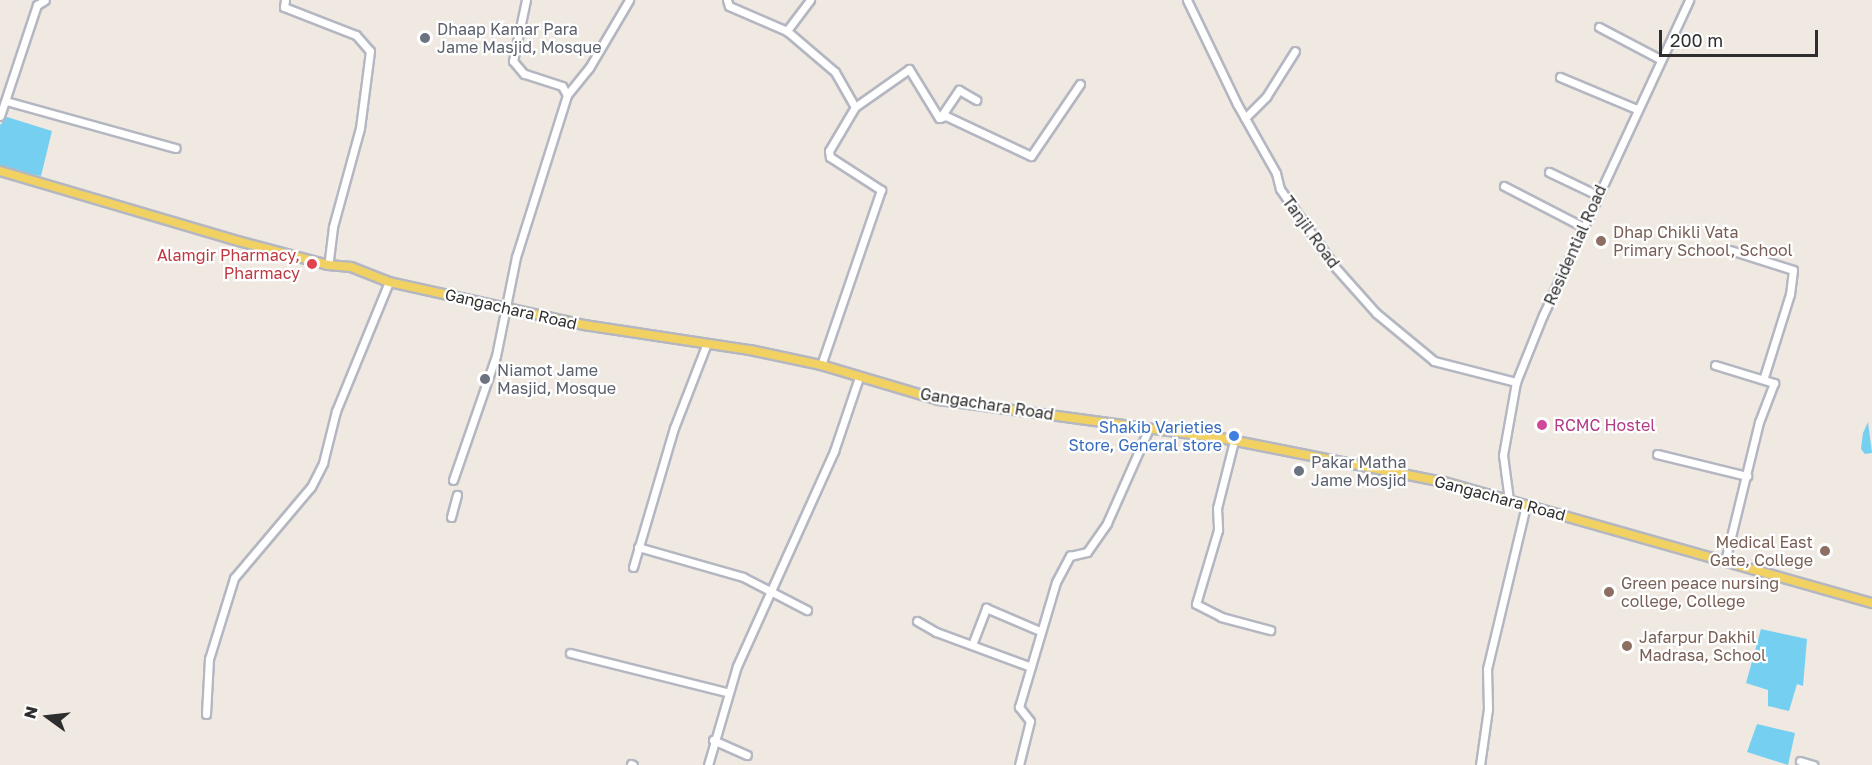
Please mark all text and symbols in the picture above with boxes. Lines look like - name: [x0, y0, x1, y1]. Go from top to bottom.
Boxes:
- scale bar: [1662, 18, 1821, 56]
- place label: Dhaap Kamar Para Jame Masjid, Mosque: [437, 19, 601, 57]
- text: 200 m: [1670, 29, 1723, 51]
- marker: Dhaap Kamar Para Jame Masjid, Mosque: [418, 31, 432, 45]
- street label: Residential Road: [1540, 182, 1610, 308]
- street label: Tanjil Road: [1278, 192, 1344, 272]
- place label: Dhap Chikli Vata Primary School, School: [1613, 222, 1793, 260]
- marker: Dhap Chikli Vata Primary School, School: [1594, 234, 1608, 248]
- place label: Alamgir Pharmacy, Pharmacy: [157, 245, 300, 283]
- marker: Alamgir Pharmacy, Pharmacy: [305, 257, 319, 271]
- street label: Gangachara Road: [443, 284, 579, 334]
- place label: Niamot Jame Masjid, Mosque: [497, 360, 616, 398]
- marker: Niamot Jame Masjid, Mosque: [478, 372, 492, 386]
- street label: Gangachara Road: [919, 384, 1055, 424]
- place label: RCMC Hostel: [1554, 415, 1655, 435]
- place label: Shakib Varieties Store, General store: [1068, 417, 1222, 455]
- marker: RCMC Hostel: [1535, 418, 1549, 432]
- marker: Shakib Varieties Store, General store: [1227, 429, 1241, 443]
- place label: Pakar Matha Jame Mosjid: [1311, 452, 1407, 490]
- marker: Pakar Matha Jame Mosjid: [1292, 464, 1306, 478]
- street label: Gangachara Road: [1432, 471, 1568, 525]
- place label: Medical East Gate, College: [1710, 532, 1813, 570]
- marker: Medical East Gate, College: [1818, 544, 1832, 558]
- place label: Green peace nursing college, College: [1621, 573, 1779, 611]
- marker: Green peace nursing college, College: [1602, 585, 1616, 599]
- place label: Jafarpur Dakhil Madrasa, School: [1639, 627, 1766, 665]
- marker: Jafarpur Dakhil Madrasa, School: [1620, 639, 1634, 653]
- north arrow: [18, 687, 78, 747]
- text: N: [19, 704, 42, 721]

